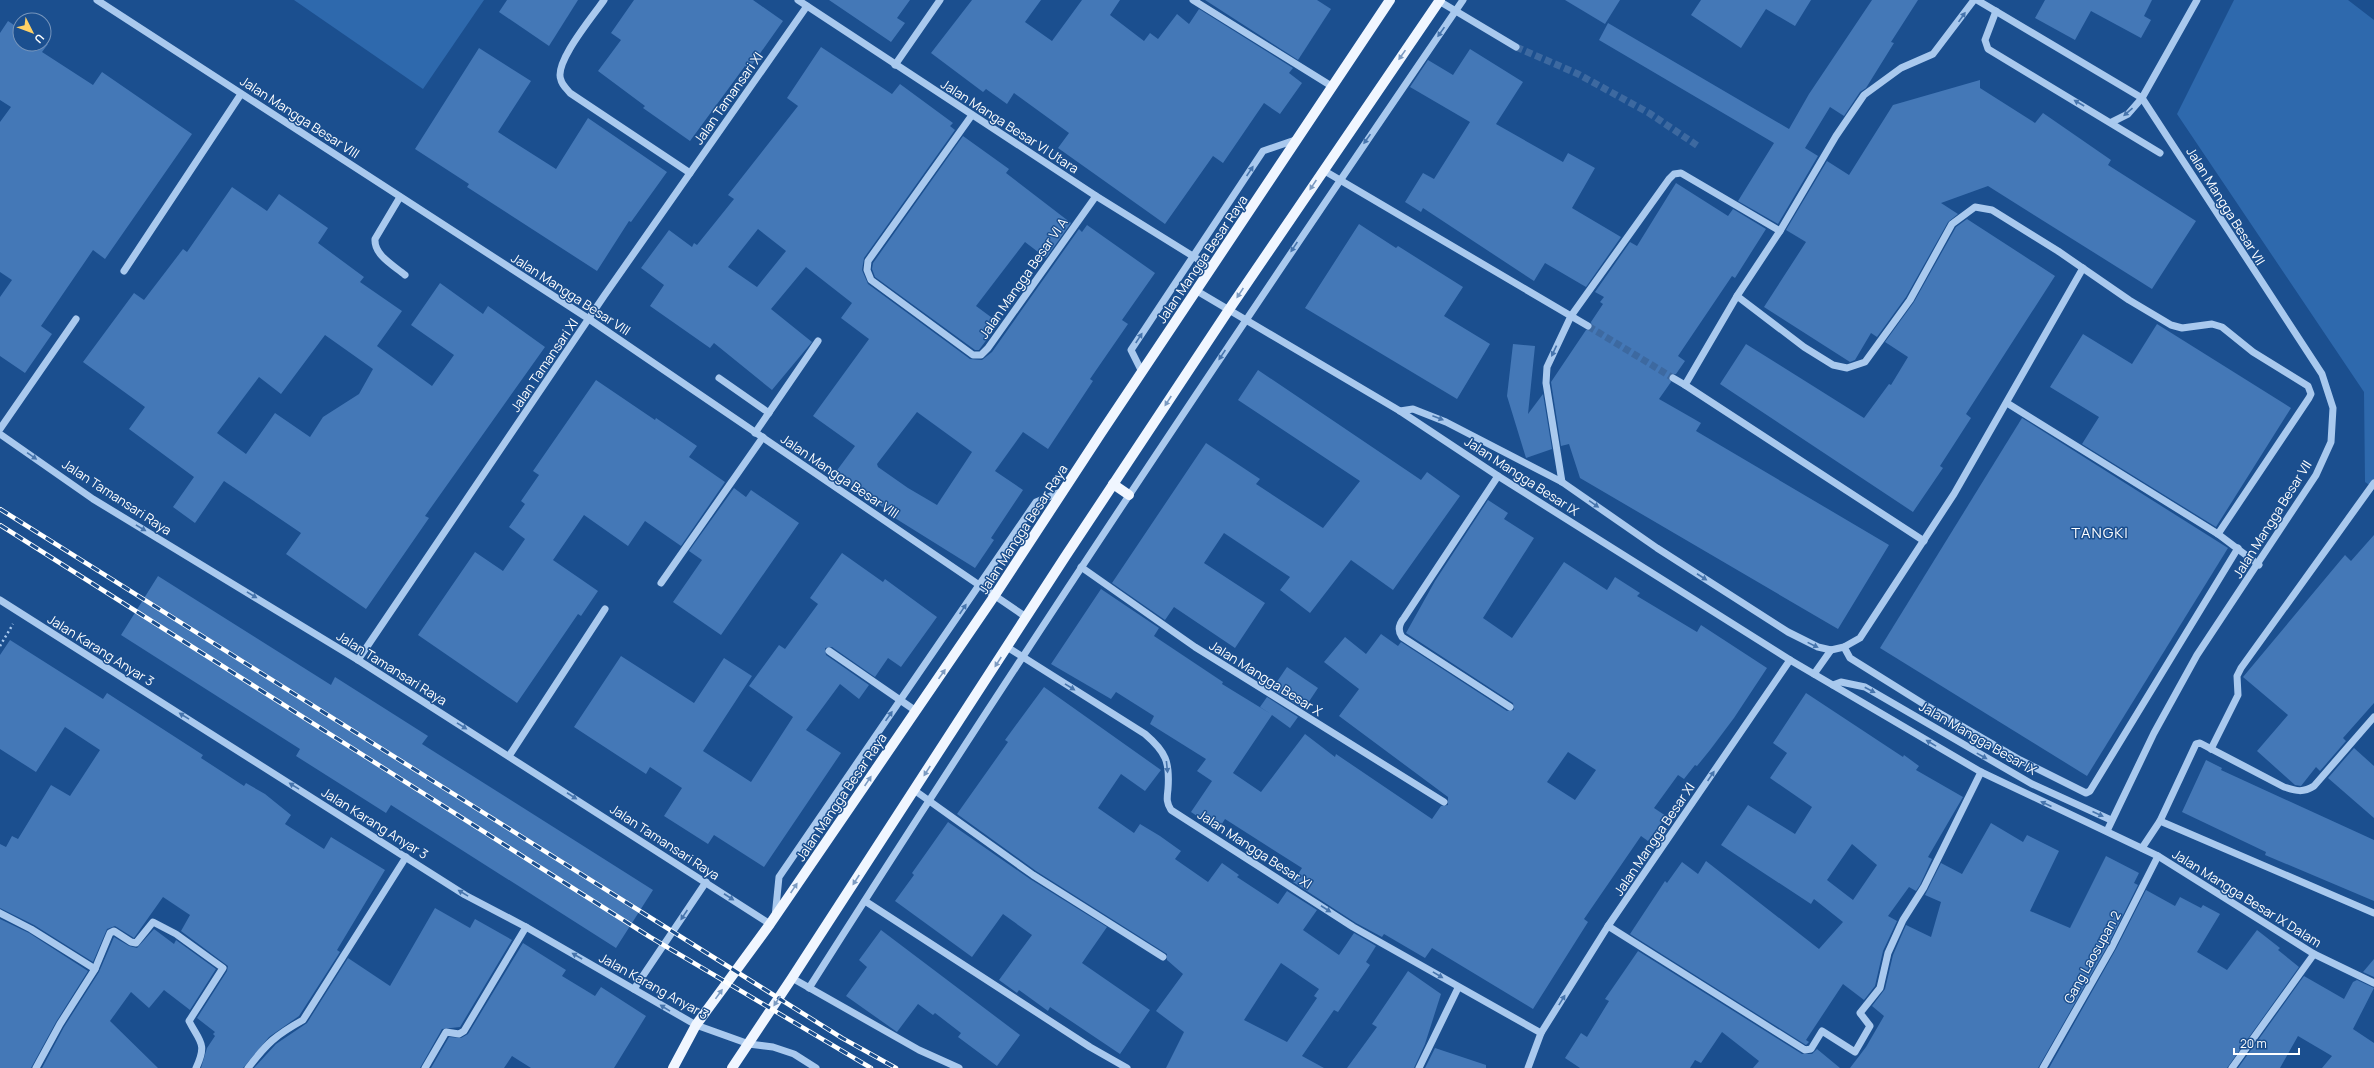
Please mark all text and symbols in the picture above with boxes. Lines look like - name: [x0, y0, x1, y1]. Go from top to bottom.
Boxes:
- north arrow: [12, 12, 52, 52]
- one-way arrow: [1958, 12, 1966, 23]
- one-way arrow: [1437, 27, 1445, 37]
- text: U: [32, 31, 48, 47]
- street label: Jalan Tamansari XI: [689, 48, 767, 148]
- one-way arrow: [1398, 50, 1406, 60]
- street label: Jalan Mangga Besar VIII: [237, 72, 363, 162]
- street label: Jalan Manga Besar VI Utara: [938, 75, 1082, 177]
- one-way arrow: [2073, 99, 2085, 106]
- one-way arrow: [2123, 107, 2134, 116]
- one-way arrow: [1363, 134, 1371, 144]
- street label: Jalan Mangga Besar VII: [2182, 144, 2270, 268]
- one-way arrow: [1246, 165, 1253, 177]
- one-way arrow: [1309, 180, 1317, 191]
- street label: Jalan Mangga Besar Raya: [1152, 192, 1252, 326]
- street label: Jalan Mangga Besar VI A: [974, 214, 1072, 342]
- one-way arrow: [1290, 242, 1298, 252]
- street label: Jalan Mangga Besar VIII: [508, 249, 634, 339]
- one-way arrow: [1236, 288, 1244, 298]
- street label: Jalan Tamansari XI: [506, 315, 582, 415]
- one-way arrow: [1135, 333, 1143, 343]
- one-way arrow: [1551, 345, 1557, 357]
- one-way arrow: [1219, 350, 1226, 361]
- one-way arrow: [1164, 396, 1172, 407]
- one-way arrow: [1432, 416, 1444, 422]
- street label: Jalan Mangga Besar VIII: [777, 430, 903, 522]
- street label: Jalan Mangga Besar IX: [1461, 432, 1583, 520]
- one-way arrow: [27, 452, 37, 460]
- street label: Jalan Tamansari Raya: [59, 455, 175, 539]
- street label: Jalan Mangga Besar VII: [2228, 457, 2316, 581]
- street label: Jalan Mangga Besar Raya: [974, 461, 1072, 597]
- one-way arrow: [1589, 500, 1599, 508]
- district label: TANGKI: [2071, 522, 2129, 543]
- one-way arrow: [135, 524, 146, 531]
- one-way arrow: [1697, 573, 1707, 581]
- one-way arrow: [246, 592, 257, 599]
- one-way arrow: [959, 604, 967, 614]
- street label: Jalan Karang Anyar 3: [44, 610, 158, 690]
- street label: Jalan Tamansari Raya: [333, 627, 451, 709]
- street label: Jalan Mangga Besar X: [1206, 636, 1326, 720]
- one-way arrow: [1807, 642, 1818, 648]
- one-way arrow: [994, 656, 1001, 668]
- one-way arrow: [938, 668, 945, 680]
- one-way arrow: [1065, 684, 1076, 691]
- one-way arrow: [1864, 687, 1876, 693]
- street label: Jalan Mangga Besar IX: [1916, 697, 2040, 779]
- one-way arrow: [885, 711, 893, 722]
- one-way arrow: [178, 713, 190, 720]
- one-way arrow: [457, 722, 467, 730]
- street label: Jalan Mangga Besar Raya: [791, 730, 891, 864]
- one-way arrow: [1925, 740, 1937, 747]
- one-way arrow: [1976, 753, 1988, 759]
- one-way arrow: [1164, 761, 1171, 774]
- one-way arrow: [923, 766, 931, 776]
- one-way arrow: [1707, 771, 1715, 781]
- one-way arrow: [864, 776, 872, 786]
- street label: Jalan Mangga Besar XI: [1609, 779, 1699, 899]
- one-way arrow: [289, 782, 299, 790]
- street label: Jalan Karang Anyar 3: [318, 783, 432, 863]
- one-way arrow: [566, 792, 577, 800]
- street label: Jalan Tamansari Raya: [607, 800, 723, 884]
- one-way arrow: [2041, 801, 2052, 807]
- street label: Jalan Mangga Besar XI: [1194, 805, 1316, 893]
- one-way arrow: [2093, 811, 2104, 817]
- street label: Jalan Mangga Besar IX Dalam: [2169, 845, 2325, 951]
- one-way arrow: [852, 875, 860, 885]
- one-way arrow: [790, 883, 798, 893]
- one-way arrow: [458, 889, 468, 897]
- one-way arrow: [723, 894, 735, 901]
- one-way arrow: [1321, 905, 1331, 913]
- street label: Gang Laosupan 2: [2059, 908, 2125, 1006]
- one-way arrow: [680, 910, 688, 920]
- street label: Jalan Karang Anyar 3: [596, 948, 712, 1024]
- one-way arrow: [571, 952, 582, 959]
- one-way arrow: [1432, 972, 1444, 979]
- one-way arrow: [715, 989, 723, 999]
- one-way arrow: [774, 995, 781, 1007]
- one-way arrow: [1558, 995, 1565, 1006]
- one-way arrow: [660, 1004, 670, 1012]
- scale bar: [2234, 1030, 2299, 1056]
- text: 20 m: [2240, 1035, 2267, 1052]

